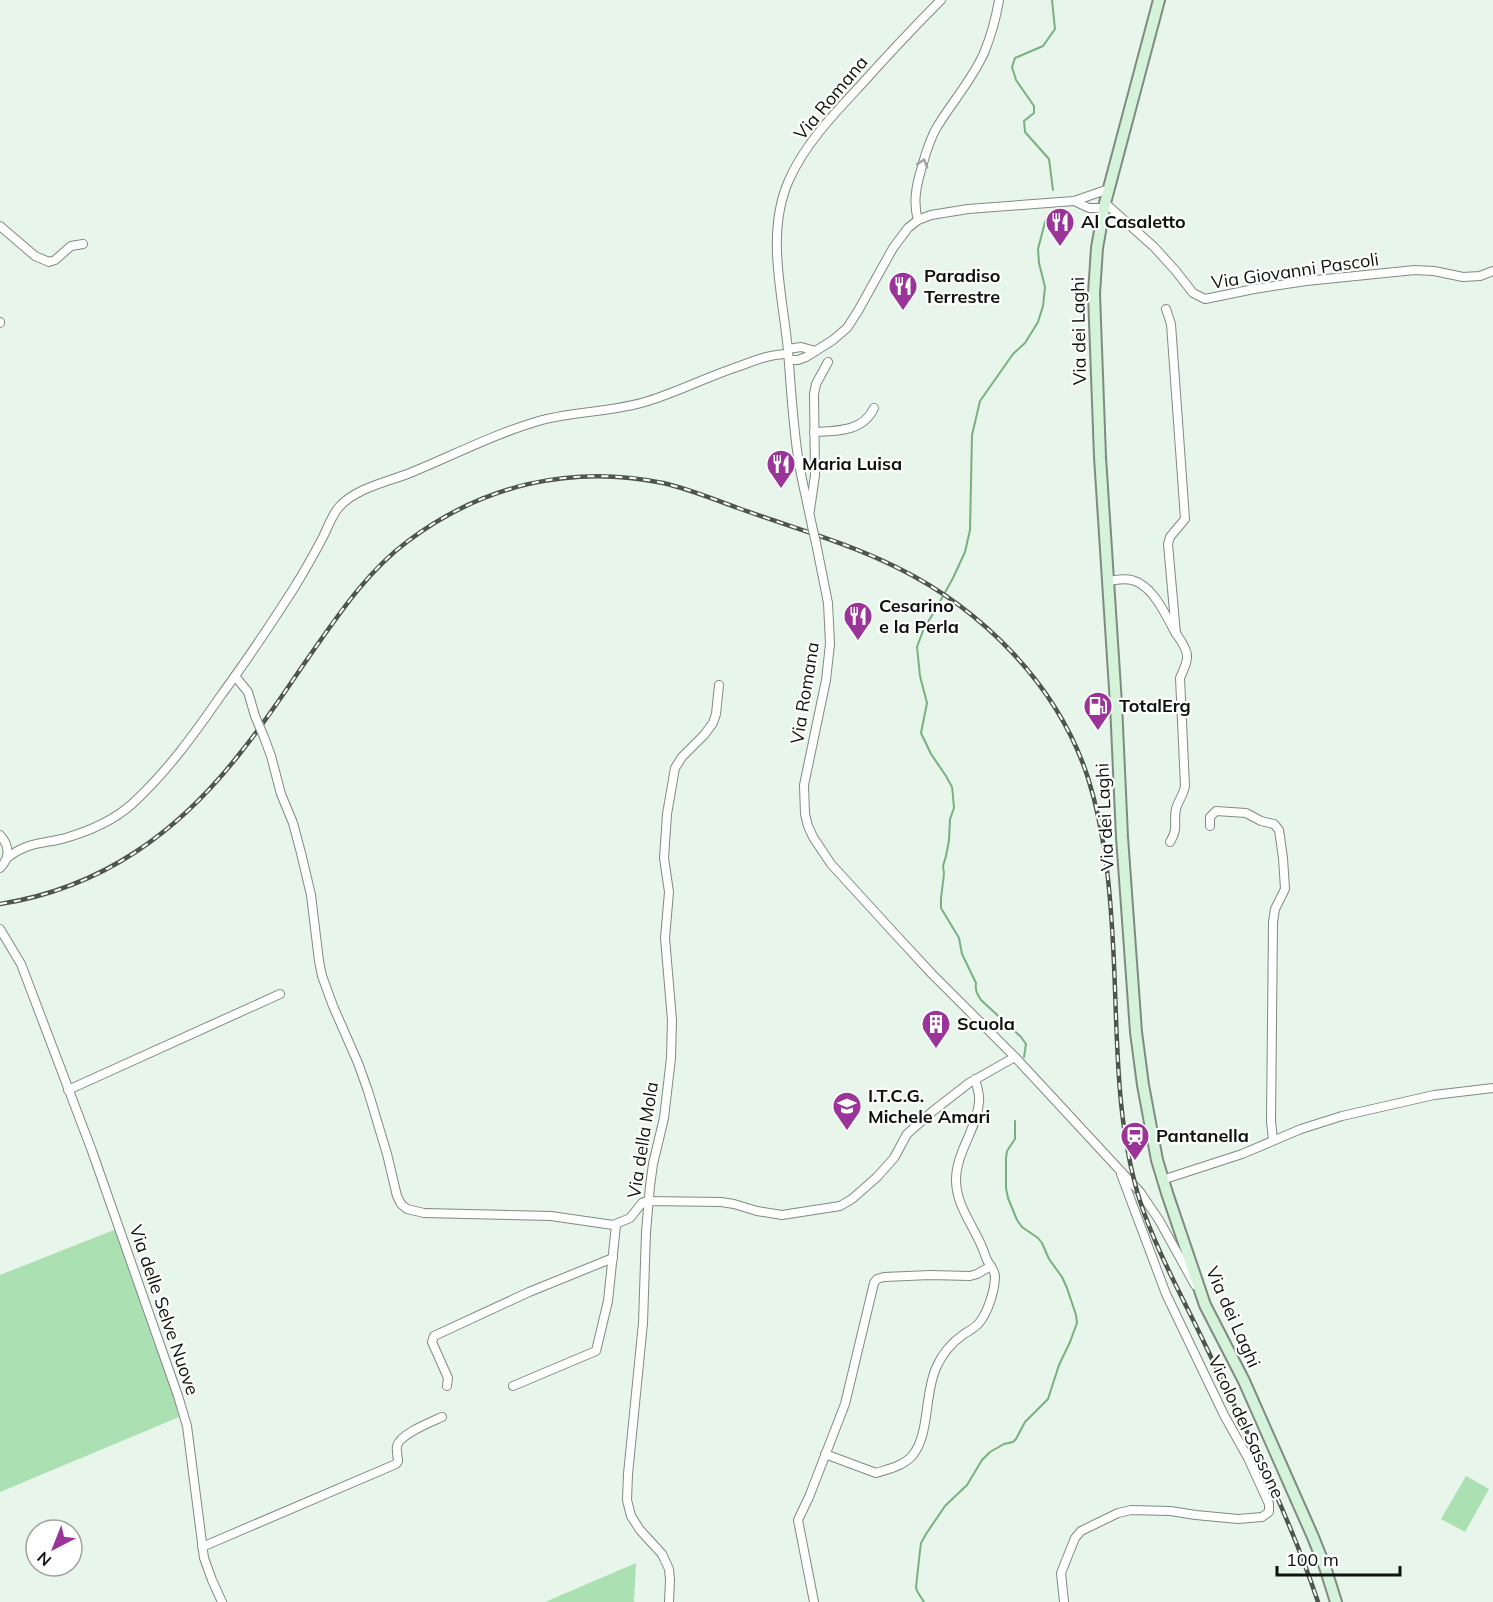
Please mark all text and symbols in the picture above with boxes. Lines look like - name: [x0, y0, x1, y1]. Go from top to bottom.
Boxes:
- street label: Via Romana: [789, 51, 872, 144]
- one-way arrow: [916, 158, 929, 169]
- restaurant icon: Al Casaletto: [1044, 206, 1076, 248]
- place label: Al Casaletto: [1081, 210, 1186, 233]
- street label: Via Giovanni Pascoli: [1210, 247, 1380, 294]
- place label: Paradiso Terrestre: [924, 264, 1000, 308]
- restaurant icon: Paradiso Terrestre: [887, 270, 919, 312]
- street label: Via dei Laghi: [1066, 277, 1091, 385]
- restaurant icon: Maria Luisa: [765, 448, 797, 490]
- place label: Maria Luisa: [802, 452, 902, 475]
- place label: Cesarino e la Perla: [879, 594, 959, 638]
- restaurant icon: Cesarino e la Perla: [842, 600, 874, 642]
- street label: Via Romana: [785, 640, 824, 746]
- fuel station icon: TotalErg: [1082, 690, 1114, 732]
- place label: TotalErg: [1119, 694, 1191, 717]
- street label: Via dei Laghi: [1090, 762, 1119, 872]
- building icon: Scuola: [920, 1008, 952, 1050]
- place label: Scuola: [957, 1012, 1015, 1035]
- street label: Via della Mola: [622, 1080, 663, 1200]
- place label: I.T.C.G. Michele Amari: [868, 1084, 990, 1128]
- school or university icon: I.T.C.G. Michele Amari: [831, 1090, 863, 1132]
- station icon: Pantanella: [1119, 1120, 1151, 1162]
- place label: Pantanella: [1156, 1124, 1249, 1147]
- street label: Via delle Selve Nuove: [125, 1222, 204, 1398]
- street label: Via dei Laghi: [1201, 1263, 1266, 1371]
- street label: Vicolo del Sassone: [1203, 1352, 1290, 1502]
- north arrow: [24, 1518, 84, 1578]
- scale bar: [1277, 1539, 1400, 1577]
- text: N: [33, 1548, 55, 1571]
- text: 100 m: [1286, 1548, 1339, 1571]

